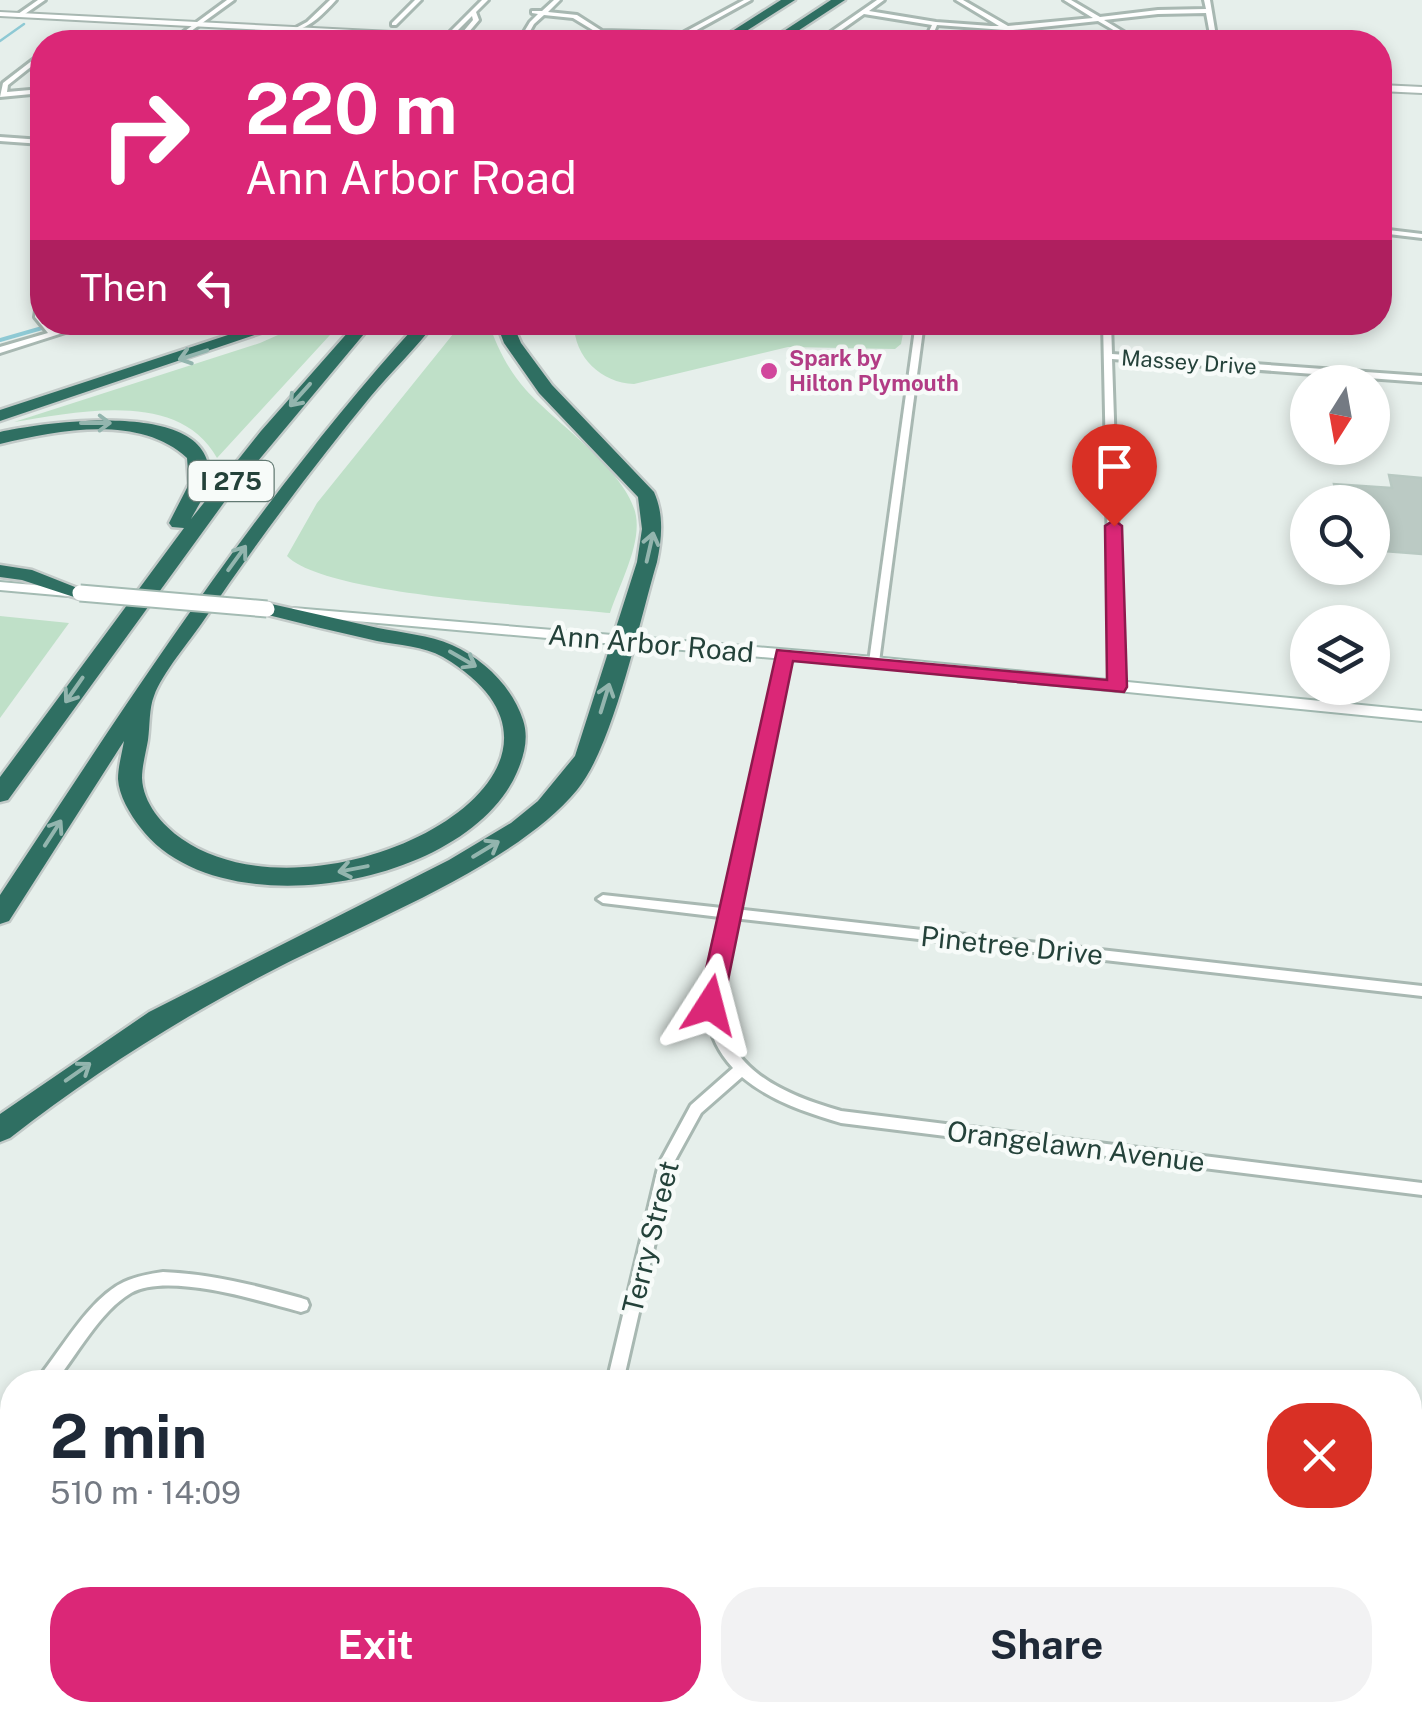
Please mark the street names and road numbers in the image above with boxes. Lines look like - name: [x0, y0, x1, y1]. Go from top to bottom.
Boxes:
- street label: Massey Drive: [1120, 344, 1258, 380]
- road number: I 275: [188, 461, 274, 501]
- street label: Ann Arbor Road: [547, 618, 755, 668]
- street label: Pinetree Drive: [919, 919, 1105, 971]
- street label: Orangelawn Avenue: [945, 1114, 1207, 1178]
- street label: Terry Street: [615, 1157, 685, 1317]

